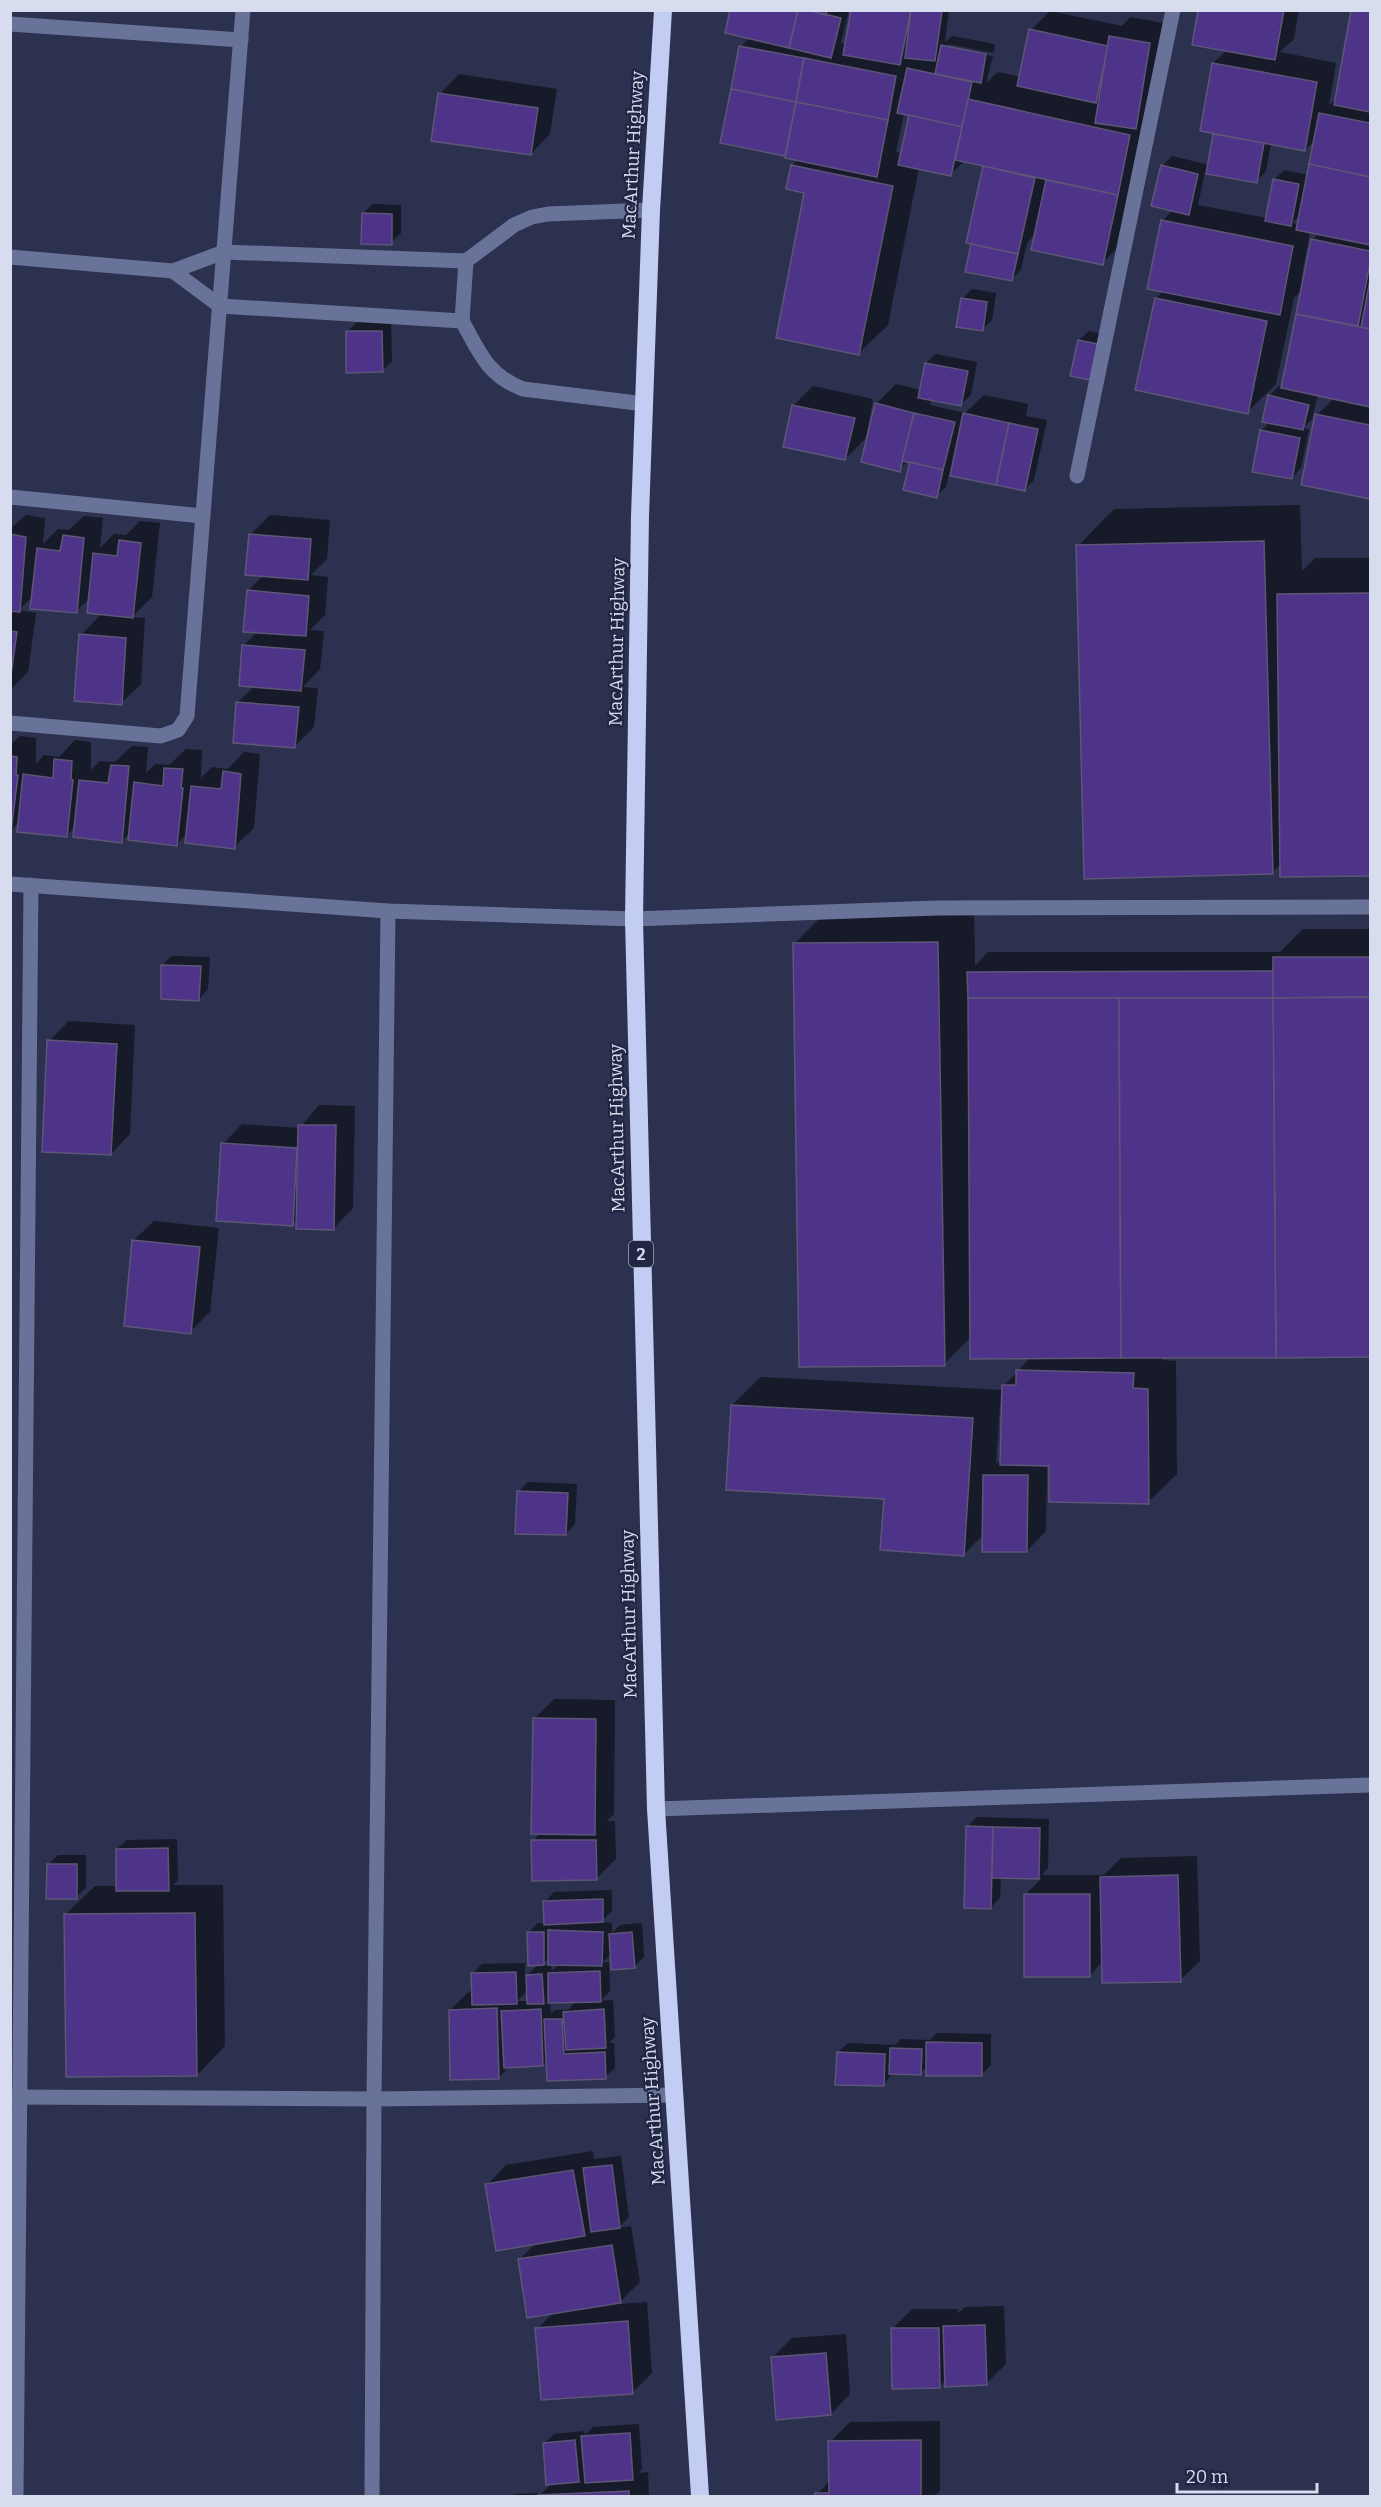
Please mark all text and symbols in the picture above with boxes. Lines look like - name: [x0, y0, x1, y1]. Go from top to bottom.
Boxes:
- street label: MacArthur Highway: [618, 70, 648, 240]
- street label: MacArthur Highway: [605, 557, 629, 726]
- street label: MacArthur Highway: [605, 1043, 629, 1212]
- road number: 2: [629, 1241, 653, 1267]
- street label: MacArthur Highway: [617, 1529, 641, 1698]
- street label: MacArthur Highway: [636, 2016, 670, 2186]
- scale bar: [1177, 2456, 1316, 2494]
- text: 20 m: [1186, 2466, 1228, 2488]

